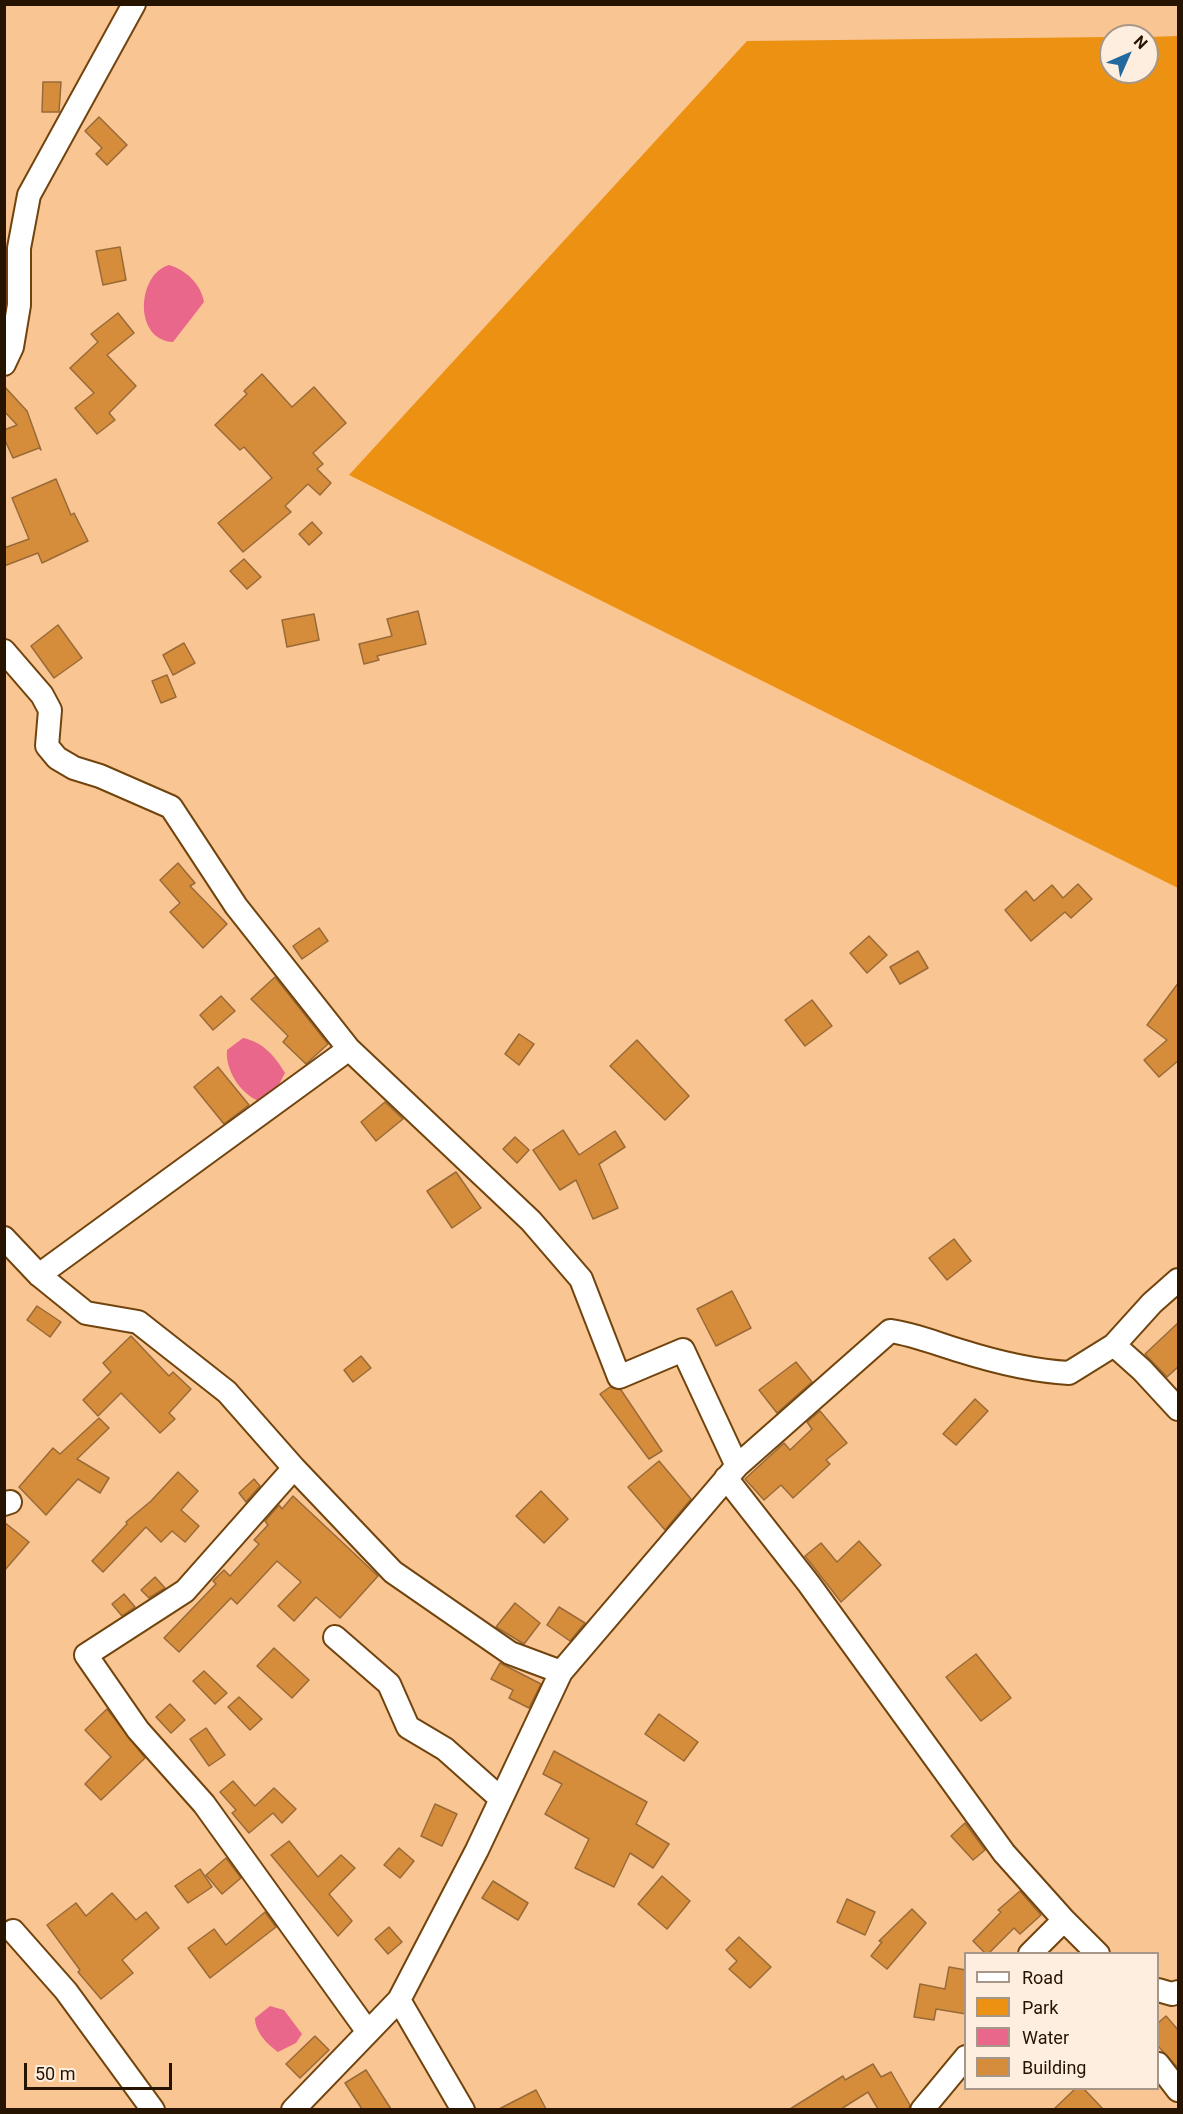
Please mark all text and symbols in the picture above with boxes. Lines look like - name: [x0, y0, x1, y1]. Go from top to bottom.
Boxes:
- north arrow: [1099, 24, 1159, 84]
- text: N: [1130, 32, 1151, 53]
- legend: [964, 1952, 1159, 2090]
- text: Road: [1022, 1967, 1063, 1988]
- text: Park: [1022, 1997, 1058, 2018]
- text: Water: [1022, 2027, 1069, 2048]
- scale bar: [27, 2051, 176, 2089]
- text: Building: [1022, 2057, 1086, 2078]
- text: 50 m: [35, 2063, 75, 2084]

